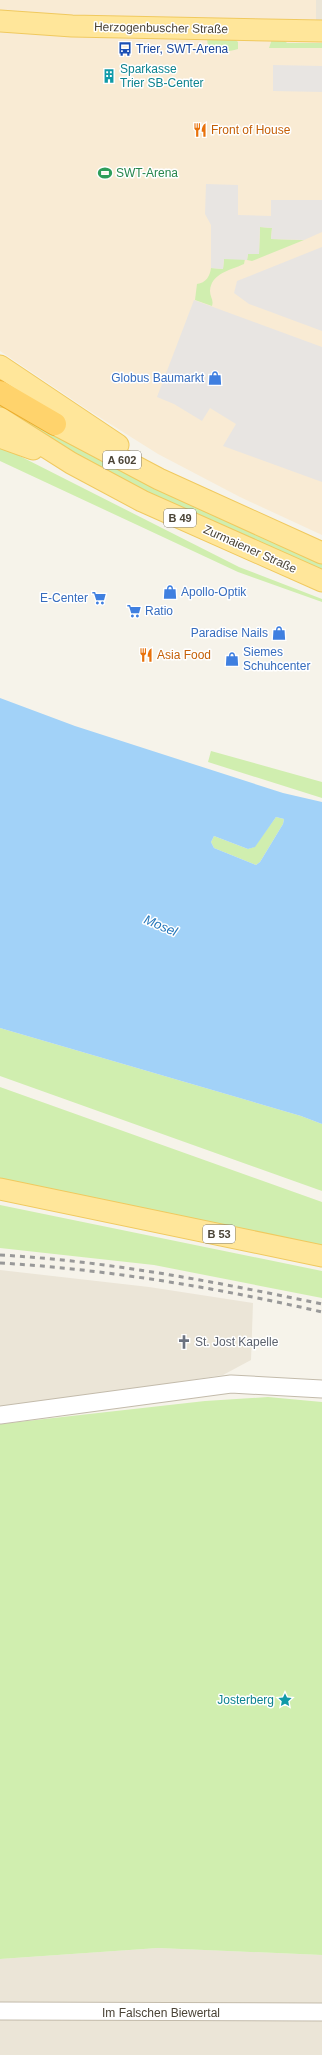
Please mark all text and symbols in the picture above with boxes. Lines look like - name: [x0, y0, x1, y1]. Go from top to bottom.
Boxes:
- street label: Herzogenbuscher Straße: [94, 20, 228, 36]
- bus stop icon: Trier, SWT-Arena: [117, 41, 133, 57]
- place label: Trier, SWT-Arena: [136, 42, 229, 56]
- place label: Sparkasse Trier SB-Center: [120, 62, 204, 90]
- building icon: Sparkasse Trier SB-Center: [101, 68, 117, 84]
- restaurant icon: Front of House: [192, 122, 208, 138]
- place label: Front of House: [211, 123, 291, 137]
- sports icon: SWT-Arena: [97, 165, 113, 181]
- place label: SWT-Arena: [116, 166, 178, 180]
- shop icon: Globus Baumarkt: [207, 370, 223, 386]
- place label: Globus Baumarkt: [111, 371, 205, 385]
- road number: A 602: [103, 451, 141, 469]
- road number: B 49: [164, 509, 196, 527]
- street label: Zurmaiener Straße: [201, 522, 299, 576]
- shop icon: Apollo-Optik: [162, 584, 178, 600]
- place label: Apollo-Optik: [181, 585, 247, 599]
- supermarket icon: E-Center: [91, 590, 107, 606]
- place label: E-Center: [40, 591, 88, 605]
- supermarket icon: Ratio: [126, 603, 142, 619]
- place label: Ratio: [145, 604, 173, 618]
- shop icon: Paradise Nails: [271, 625, 287, 641]
- place label: Paradise Nails: [191, 626, 268, 640]
- place label: Siemes Schuhcenter: [243, 645, 310, 673]
- restaurant icon: Asia Food: [138, 647, 154, 663]
- place label: Asia Food: [157, 648, 211, 662]
- shop icon: Siemes Schuhcenter: [224, 651, 240, 667]
- water label: Mosel: [142, 912, 181, 940]
- road number: B 53: [203, 1225, 235, 1243]
- church icon: St. Jost Kapelle: [176, 1334, 192, 1350]
- place label: St. Jost Kapelle: [195, 1335, 279, 1349]
- place icon: Josterberg: [277, 1692, 293, 1708]
- place label: Josterberg: [217, 1693, 274, 1707]
- street label: Im Falschen Biewertal: [102, 2006, 220, 2020]

